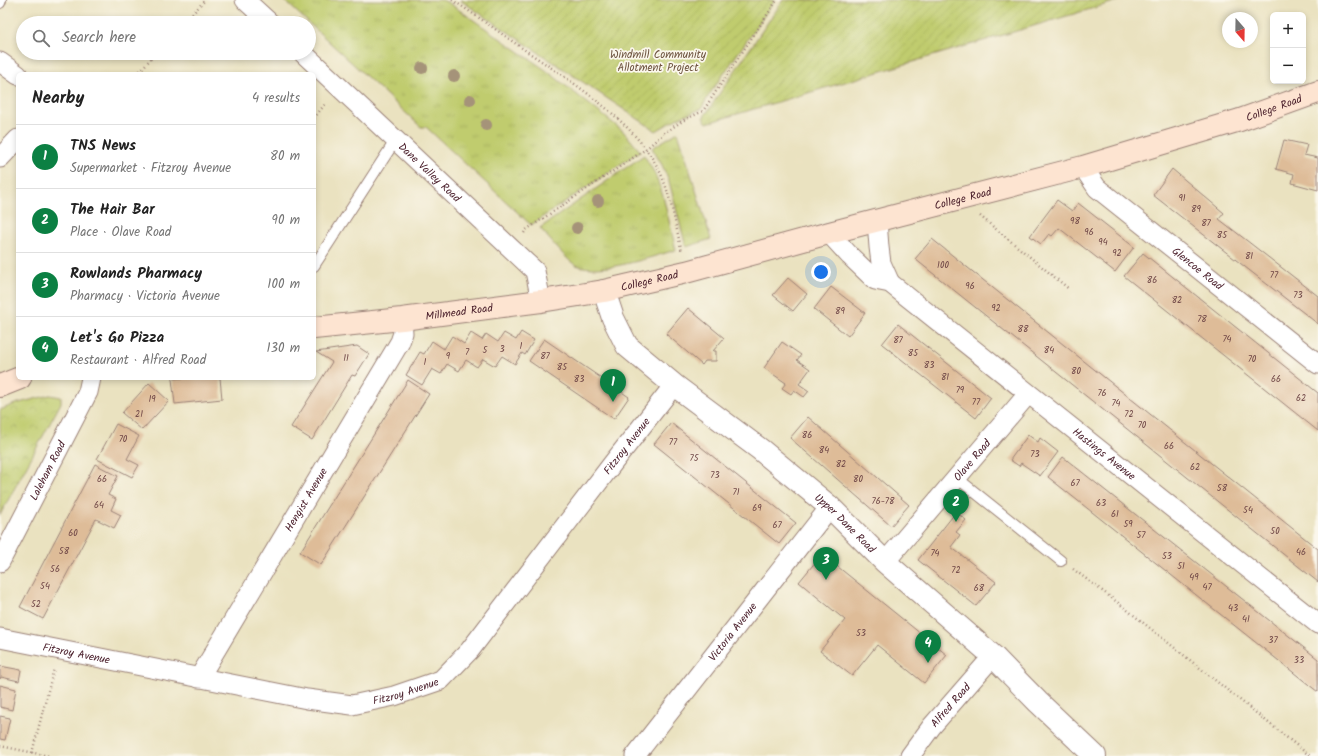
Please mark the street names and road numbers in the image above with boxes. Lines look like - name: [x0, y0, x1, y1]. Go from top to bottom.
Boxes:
- street label: College Road: [1243, 90, 1305, 127]
- street label: Dane Valley Road: [394, 139, 465, 207]
- street label: College Road: [932, 183, 994, 215]
- street label: Glencoe Road: [1167, 243, 1227, 296]
- street label: College Road: [619, 266, 681, 297]
- street label: Millmead Road: [425, 299, 494, 326]
- street label: Fitzroy Avenue: [599, 414, 655, 479]
- street label: Hastings Avenue: [1068, 423, 1139, 485]
- street label: Olave Road: [949, 435, 996, 486]
- street label: Laleham Road: [25, 437, 71, 504]
- street label: Hengist Avenue: [280, 465, 333, 535]
- street label: Upper Dane Road: [810, 489, 880, 558]
- street label: Victoria Avenue: [704, 599, 762, 666]
- street label: Fitzroy Avenue: [41, 639, 112, 670]
- street label: Fitzroy Avenue: [371, 673, 442, 710]
- street label: Alfred Road: [926, 679, 976, 732]

